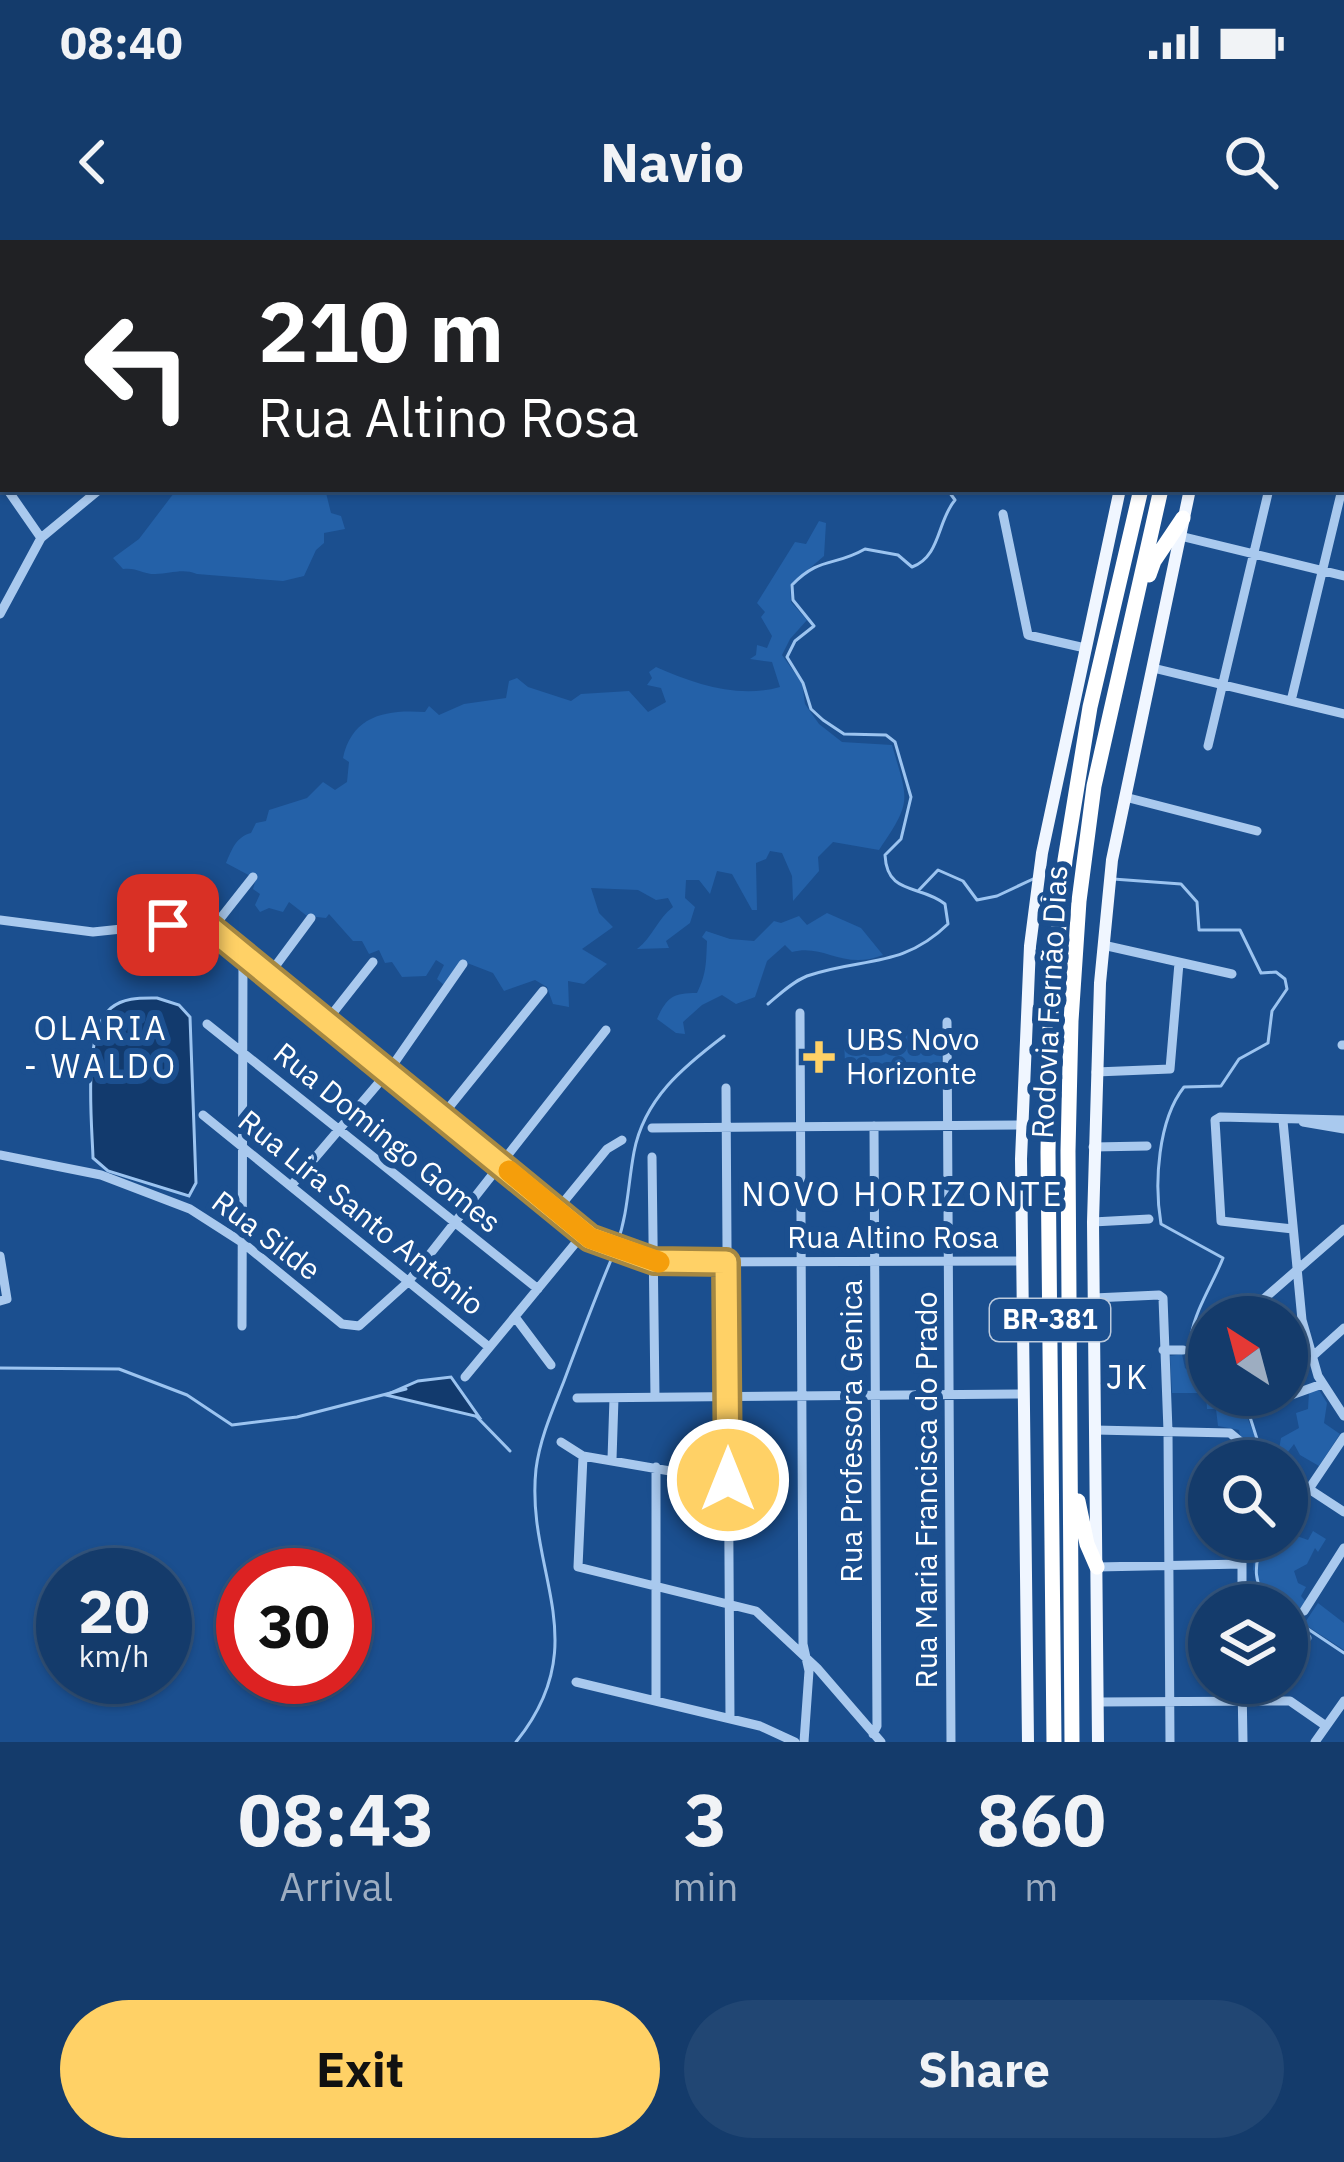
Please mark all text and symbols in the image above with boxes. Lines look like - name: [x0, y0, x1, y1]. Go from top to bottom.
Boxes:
- text: 08:40: [60, 13, 183, 71]
- text: Navio: [600, 127, 744, 197]
- icon: back: [60, 129, 126, 195]
- icon: search: [1218, 129, 1284, 195]
- text: 210 m: [258, 276, 504, 385]
- icon: left: [60, 288, 216, 444]
- text: Rua Altino Rosa: [258, 382, 639, 452]
- street label: Rodovia Fernão Dias: [1022, 864, 1075, 1140]
- pin: [117, 874, 219, 976]
- icon: arrive: [135, 892, 201, 958]
- district label: OLARIA - WALDO: [24, 1006, 178, 1087]
- place label: UBS Novo Horizonte: [846, 1019, 980, 1092]
- street label: Rua Domingo Gomes: [266, 1033, 510, 1241]
- marker: UBS Novo Horizonte: [803, 1041, 835, 1073]
- street label: Rua Lira Santo Antônio: [231, 1101, 493, 1323]
- district label: NOVO HORIZONTE: [741, 1172, 1065, 1215]
- street label: Rua Silde: [205, 1181, 329, 1288]
- street label: Rua Altino Rosa: [787, 1217, 999, 1256]
- street label: Rua Professora Genica: [831, 1279, 870, 1583]
- street label: Rua Maria Francisca do Prado: [906, 1291, 945, 1689]
- north arrow: [1188, 1296, 1308, 1416]
- map controls: [1188, 1296, 1308, 1704]
- road number: BR-381: [990, 1299, 1110, 1341]
- district label: JK: [1106, 1355, 1150, 1398]
- position arrow: [665, 1417, 791, 1543]
- button: search: [1188, 1440, 1308, 1560]
- speed limit sign: 30: [216, 1548, 372, 1704]
- text: 20: [78, 1571, 150, 1650]
- button: layers: [1188, 1584, 1308, 1704]
- text: km/h: [79, 1636, 149, 1675]
- text: 08:43: [238, 1772, 435, 1866]
- text: 3: [684, 1772, 727, 1866]
- text: 860: [976, 1772, 1106, 1866]
- text: Arrival: [279, 1861, 393, 1912]
- text: min: [673, 1861, 738, 1912]
- text: m: [1024, 1861, 1058, 1912]
- button: Exit: [60, 2000, 660, 2138]
- button: Share: [684, 2000, 1284, 2138]

